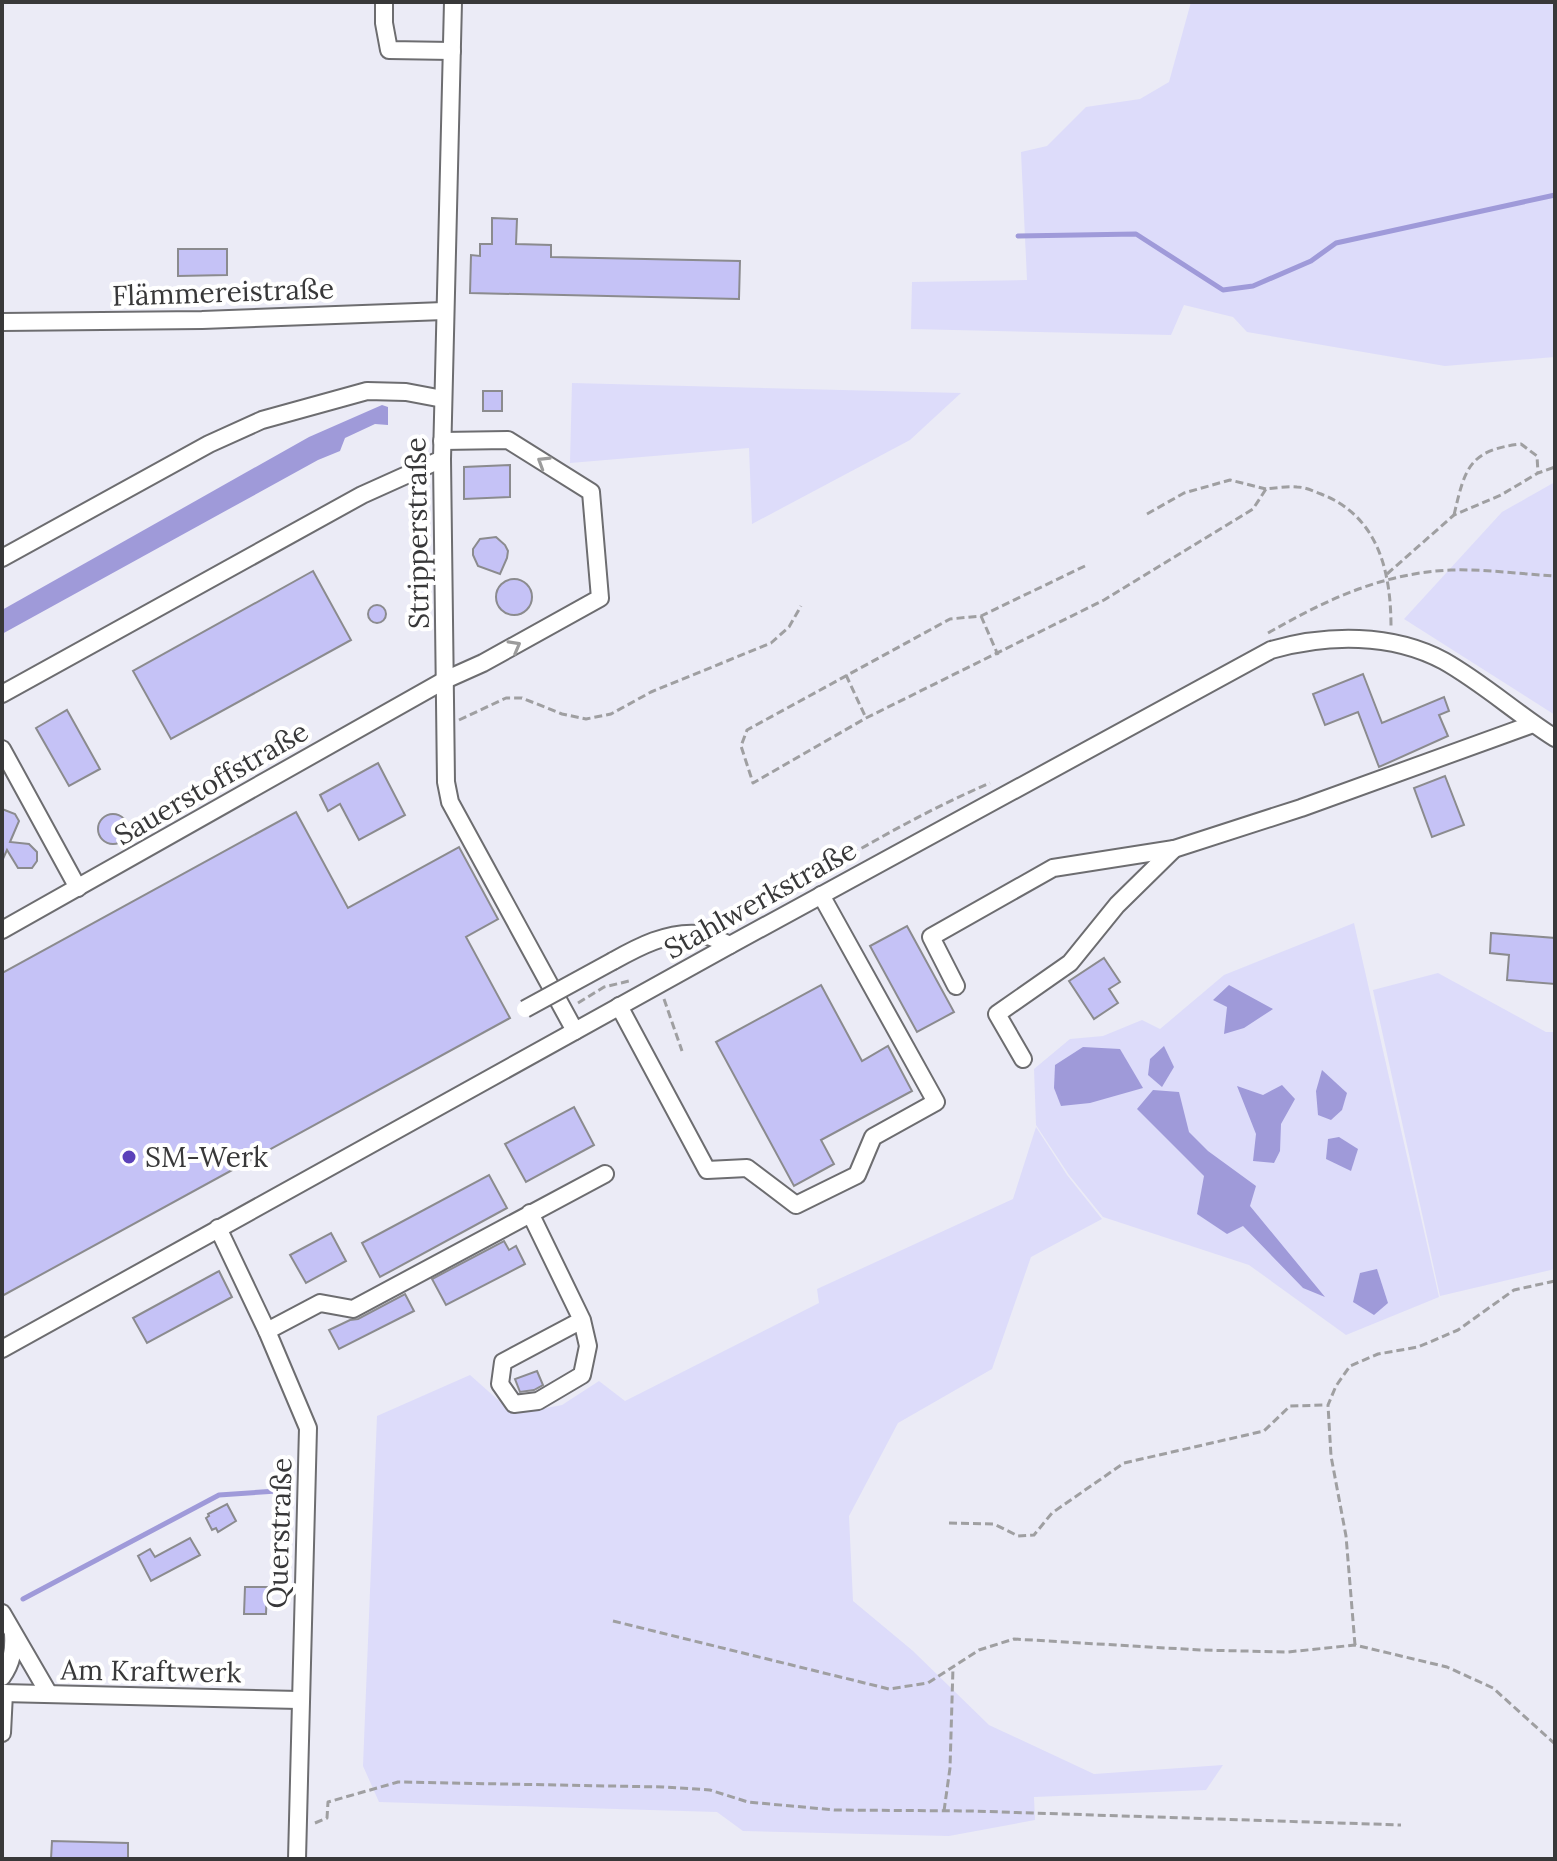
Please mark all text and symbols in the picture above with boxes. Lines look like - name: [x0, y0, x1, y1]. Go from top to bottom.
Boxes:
- street label: Flämmereistraße: [111, 270, 335, 314]
- street label: Stripperstraße: [397, 437, 437, 629]
- one-way arrow: [537, 456, 552, 472]
- one-way arrow: [507, 640, 521, 655]
- street label: Sauerstoffstraße: [108, 713, 314, 853]
- street label: Stahlwerkstraße: [658, 831, 862, 967]
- place label: SM-Werk: [145, 1139, 268, 1175]
- marker: SM-Werk: [120, 1148, 138, 1166]
- street label: Querstraße: [258, 1457, 300, 1609]
- street label: Am Kraftwerk: [59, 1651, 242, 1691]

